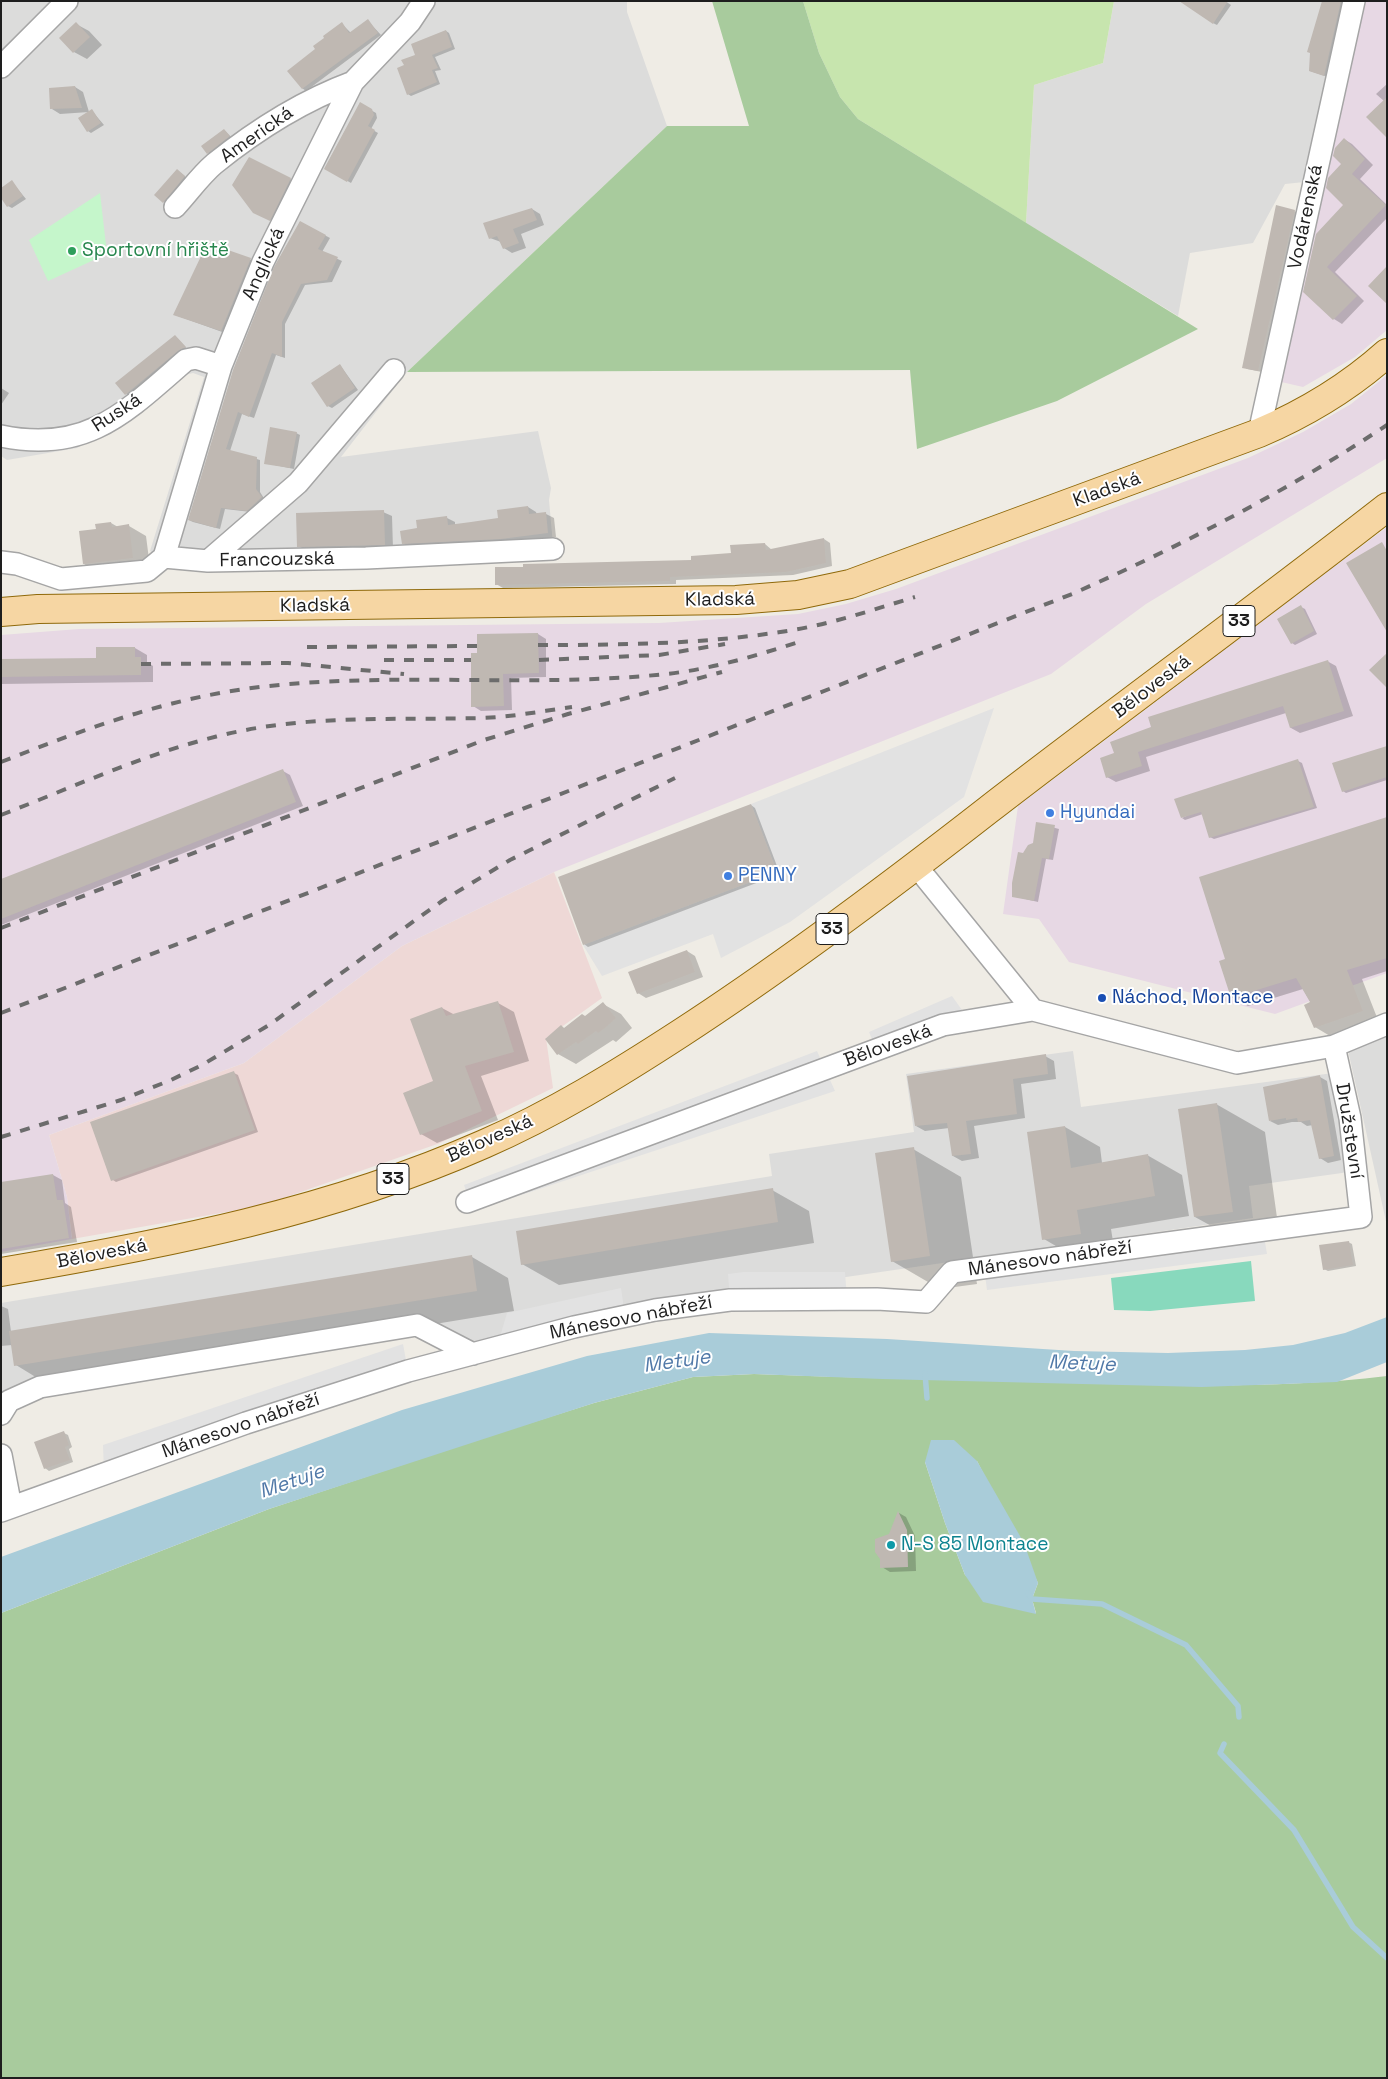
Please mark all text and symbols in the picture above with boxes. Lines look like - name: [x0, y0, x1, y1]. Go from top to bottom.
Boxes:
- street label: Americká: [216, 102, 298, 168]
- street label: Vodárenská: [1284, 162, 1328, 272]
- street label: Anglická: [238, 224, 290, 304]
- place label: Sportovní hřiště: [82, 240, 229, 262]
- marker: Sportovní hřiště: [66, 245, 78, 257]
- street label: Ruská: [88, 389, 146, 437]
- street label: Kladská: [1070, 467, 1144, 513]
- street label: Francouzská: [219, 548, 335, 572]
- street label: Kladská: [685, 588, 755, 612]
- street label: Kladská: [280, 594, 350, 618]
- road number: 33: [1223, 606, 1255, 636]
- street label: Běloveská: [1108, 650, 1196, 724]
- place label: Hyundai: [1060, 802, 1135, 824]
- marker: Hyundai: [1044, 807, 1056, 819]
- place label: PENNY: [738, 865, 797, 887]
- marker: PENNY: [722, 870, 734, 882]
- road number: 33: [816, 914, 848, 944]
- place label: Náchod, Montace: [1112, 987, 1273, 1009]
- marker: Náchod, Montace: [1096, 992, 1108, 1004]
- street label: Běloveská: [841, 1020, 935, 1072]
- street label: Družstevní: [1330, 1081, 1368, 1181]
- street label: Běloveská: [443, 1110, 537, 1168]
- road number: 33: [377, 1164, 409, 1194]
- street label: Běloveská: [55, 1234, 149, 1274]
- street label: Mánesovo nábřeží: [967, 1236, 1133, 1282]
- street label: Mánesovo nábřeží: [548, 1291, 714, 1345]
- water label: Metuje: [642, 1345, 712, 1379]
- water label: Metuje: [1048, 1351, 1116, 1377]
- street label: Mánesovo nábřeží: [159, 1388, 323, 1464]
- water label: Metuje: [256, 1460, 328, 1504]
- place label: N-S 85 Montace: [901, 1534, 1048, 1556]
- marker: N-S 85 Montace: [885, 1539, 897, 1551]

